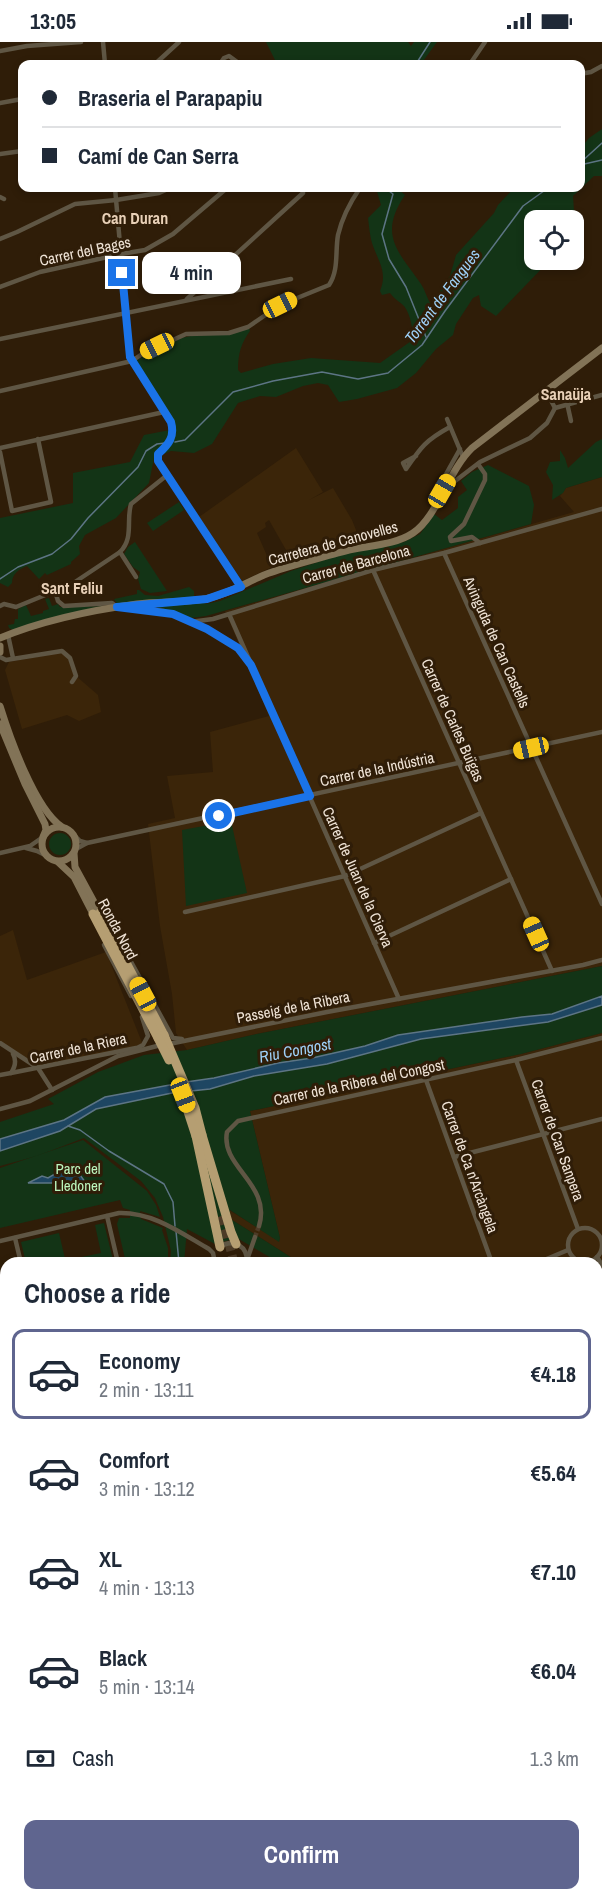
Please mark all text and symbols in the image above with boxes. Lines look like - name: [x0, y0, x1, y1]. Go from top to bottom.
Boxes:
- text: 13:05: [30, 6, 76, 36]
- text: Braseria el Parapapiu: [78, 83, 263, 113]
- text: Camí de Can Serra: [78, 141, 238, 171]
- district label: Can Duran: [102, 207, 168, 229]
- map controls: [524, 210, 584, 270]
- button: locate: [524, 210, 584, 270]
- street label: Carrer del Bages: [37, 231, 133, 271]
- water label: Torrent de Fangues: [399, 244, 485, 348]
- callout: 4 min: [143, 252, 242, 294]
- route end: [108, 259, 135, 286]
- text: 4 min: [170, 259, 213, 286]
- car: [260, 289, 300, 321]
- car: [137, 330, 177, 362]
- district label: Sanaüja: [541, 383, 592, 405]
- car: [425, 471, 459, 511]
- street label: Carretera de Canovelles: [266, 516, 400, 570]
- street label: Carrer de Barcelona: [300, 539, 412, 588]
- street label: Avinguda de Can Castells: [458, 572, 535, 711]
- district label: Sant Feliu: [41, 577, 103, 599]
- street label: Carrer de Carles Buïgas: [416, 655, 490, 785]
- car: [511, 735, 551, 761]
- street label: Carrer de la Indústria: [318, 747, 436, 791]
- route start: [205, 802, 232, 829]
- street label: Carrer de Juan de la Cierva: [318, 803, 399, 951]
- street label: Ronda Nord: [93, 895, 143, 963]
- car: [520, 914, 552, 954]
- car: [127, 974, 159, 1014]
- street label: Passeig de la Ribera: [235, 986, 352, 1028]
- street label: Carrer de la Riera: [28, 1027, 128, 1069]
- water label: Riu Congost: [257, 1032, 333, 1068]
- street label: Carrer de la Ribera del Congost: [272, 1053, 447, 1110]
- car: [168, 1075, 198, 1115]
- street label: Carrer de Can Sanpera: [526, 1076, 590, 1204]
- street label: Carrer de Ca n'Arcàngela: [436, 1098, 504, 1236]
- park label: Parc del Lledoner: [54, 1158, 102, 1196]
- text: Choose a ride: [24, 1275, 170, 1311]
- text: Economy: [99, 1346, 180, 1376]
- icon: car: [27, 1347, 81, 1401]
- text: €4.18: [531, 1359, 576, 1389]
- text: 2 min · 13:11: [99, 1376, 194, 1403]
- text: Comfort: [99, 1445, 169, 1475]
- icon: car: [27, 1446, 81, 1500]
- text: €5.64: [531, 1458, 576, 1488]
- text: 3 min · 13:12: [99, 1475, 195, 1502]
- text: XL: [99, 1544, 122, 1574]
- icon: car: [27, 1545, 81, 1599]
- text: €7.10: [531, 1557, 576, 1587]
- text: 4 min · 13:13: [99, 1574, 195, 1601]
- text: Black: [99, 1643, 147, 1673]
- icon: car: [27, 1644, 81, 1698]
- text: €6.04: [531, 1656, 576, 1686]
- text: 5 min · 13:14: [99, 1673, 195, 1700]
- icon: cash: [24, 1742, 57, 1775]
- text: Cash: [72, 1743, 114, 1773]
- text: 1.3 km: [530, 1745, 579, 1772]
- button: Confirm: [24, 1820, 579, 1889]

